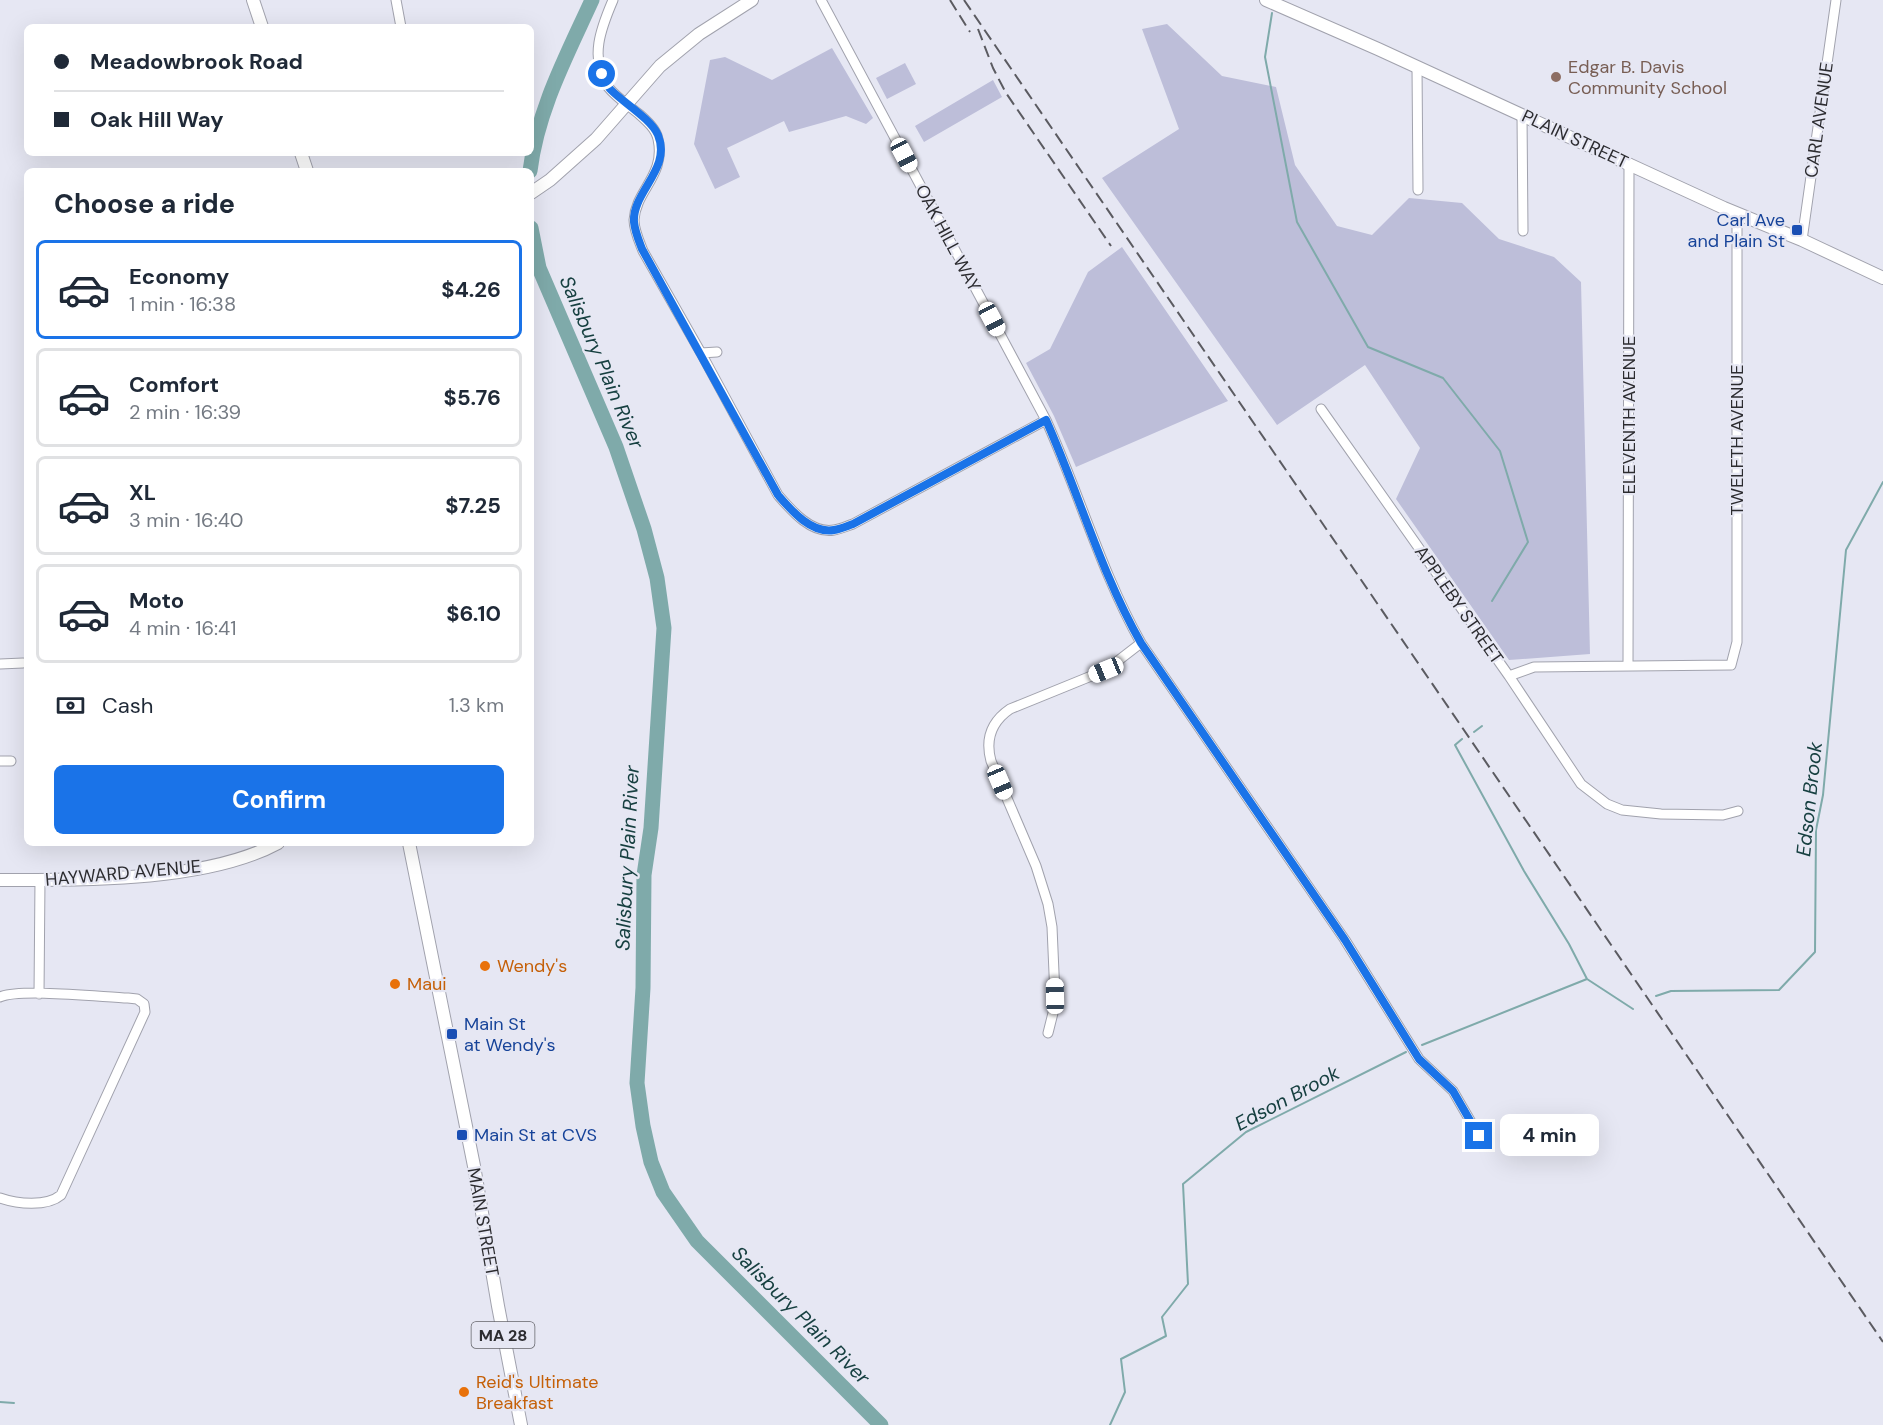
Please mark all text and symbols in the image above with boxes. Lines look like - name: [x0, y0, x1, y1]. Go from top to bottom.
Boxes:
- text: Meadowbrook Road: [90, 47, 303, 76]
- place label: Edgar B. Davis Community School: [1568, 55, 1727, 100]
- route start: [588, 60, 615, 87]
- street label: CARL AVENUE: [1799, 61, 1839, 179]
- marker: Edgar B. Davis Community School: [1549, 70, 1563, 84]
- street label: PLAIN STREET: [1518, 104, 1632, 174]
- text: Oak Hill Way: [90, 105, 224, 134]
- car: [888, 135, 920, 175]
- street label: OAK HILL WAY: [910, 180, 986, 296]
- text: Choose a ride: [54, 186, 235, 221]
- place label: Carl Ave and Plain St: [1688, 208, 1785, 253]
- marker: Carl Ave and Plain St: [1790, 223, 1804, 237]
- text: Economy: [129, 262, 229, 291]
- icon: car: [57, 263, 111, 317]
- water label: Salisbury Plain River: [554, 272, 650, 453]
- text: $4.26: [441, 275, 501, 304]
- text: 1 min · 16:38: [129, 291, 236, 317]
- car: [976, 299, 1008, 339]
- street label: ELEVENTH AVENUE: [1617, 336, 1641, 494]
- street label: TWELFTH AVENUE: [1725, 365, 1749, 515]
- text: Comfort: [129, 370, 219, 399]
- icon: car: [57, 371, 111, 425]
- text: $5.76: [444, 383, 501, 412]
- text: 2 min · 16:39: [129, 399, 241, 425]
- text: XL: [129, 478, 156, 507]
- icon: car: [57, 479, 111, 533]
- text: $7.25: [445, 491, 501, 520]
- text: 3 min · 16:40: [129, 507, 244, 533]
- street label: APPLEBY STREET: [1409, 541, 1509, 669]
- text: Moto: [129, 586, 184, 615]
- icon: car: [57, 587, 111, 641]
- text: $6.10: [446, 599, 501, 628]
- text: 4 min · 16:41: [129, 615, 236, 641]
- car: [1086, 655, 1126, 685]
- icon: cash: [54, 689, 87, 722]
- text: Cash: [102, 691, 153, 720]
- text: 1.3 km: [449, 692, 504, 718]
- water label: Edson Brook: [1790, 740, 1828, 858]
- car: [985, 762, 1015, 802]
- water label: Salisbury Plain River: [609, 764, 645, 951]
- button: Confirm: [54, 765, 504, 834]
- street label: HAYWARD AVENUE: [44, 854, 202, 892]
- place label: Wendy's: [497, 954, 567, 978]
- marker: Wendy's: [478, 959, 492, 973]
- place label: Maui: [407, 972, 447, 996]
- marker: Maui: [388, 977, 402, 991]
- car: [1046, 978, 1064, 1014]
- place label: Main St at Wendy's: [464, 1012, 556, 1057]
- marker: Main St at Wendy's: [445, 1027, 459, 1041]
- water label: Edson Brook: [1230, 1059, 1345, 1137]
- callout: 4 min: [1500, 1115, 1599, 1157]
- route end: [1465, 1122, 1492, 1149]
- text: 4 min: [1522, 1122, 1577, 1148]
- place label: Main St at CVS: [474, 1123, 597, 1147]
- marker: Main St at CVS: [455, 1128, 469, 1142]
- street label: MAIN STREET: [462, 1166, 504, 1278]
- water label: Salisbury Plain River: [726, 1240, 876, 1390]
- road number: MA 28: [472, 1322, 534, 1348]
- place label: Reid's Ultimate Breakfast: [476, 1370, 598, 1415]
- marker: Reid's Ultimate Breakfast: [457, 1385, 471, 1399]

